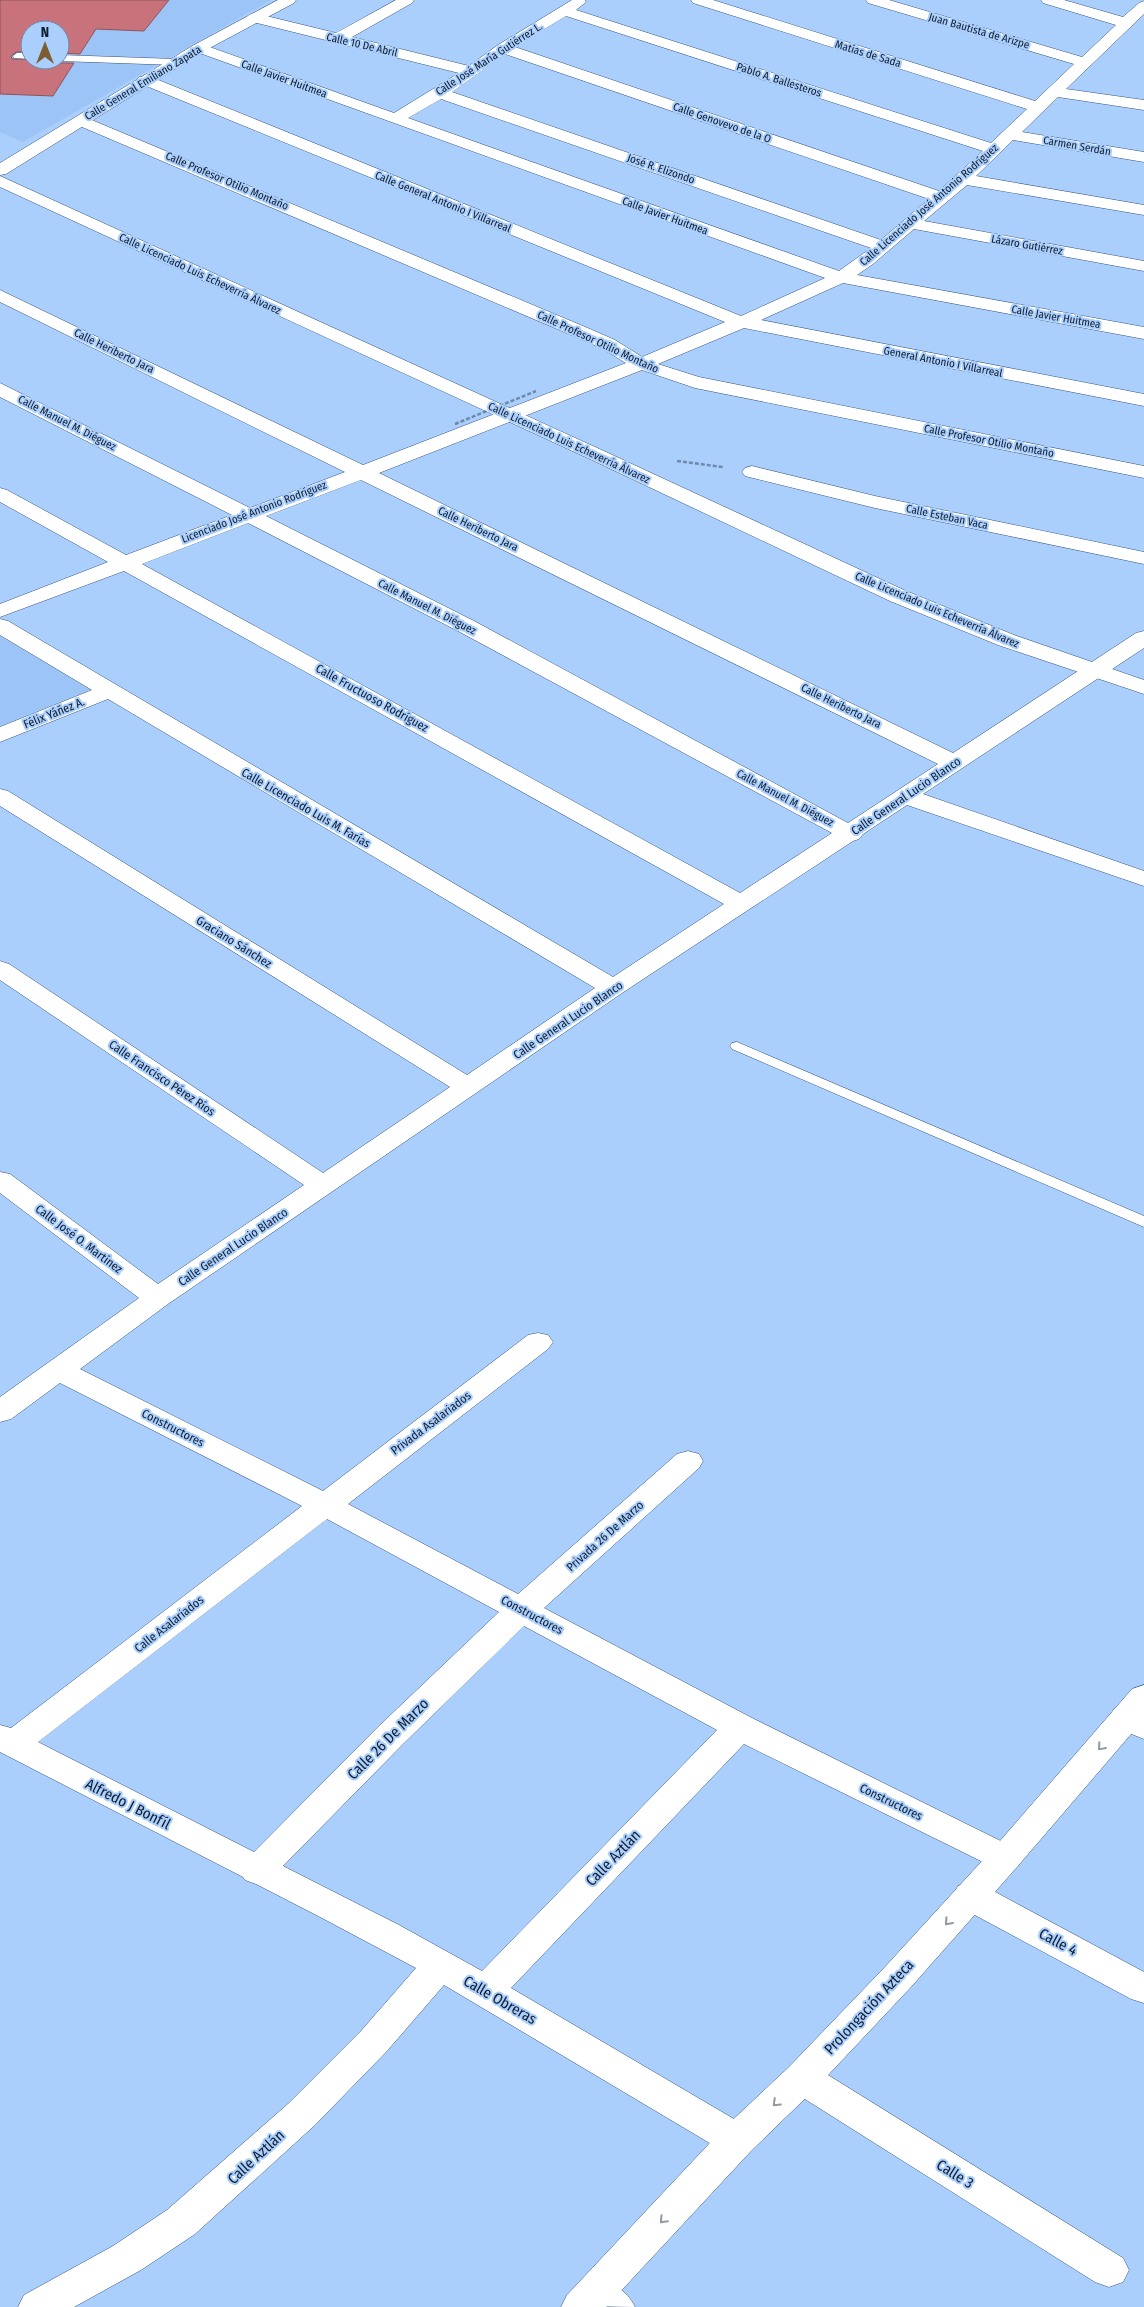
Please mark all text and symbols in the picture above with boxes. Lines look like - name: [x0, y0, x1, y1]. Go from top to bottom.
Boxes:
- street label: Juan Bautista de Arizpe: [927, 10, 1031, 52]
- north arrow: [20, 20, 70, 70]
- street label: Calle José María Gutiérrez L.: [433, 20, 545, 98]
- text: N: [41, 24, 49, 41]
- street label: Calle 10 De Abril: [325, 30, 399, 60]
- street label: Matías de Sada: [833, 38, 903, 70]
- street label: Calle General Emiliano Zapata: [82, 43, 204, 123]
- street label: Calle Javier Huitmea: [239, 57, 329, 101]
- street label: Pablo A. Ballesteros: [735, 60, 823, 100]
- street label: Calle Genovevo de la O: [671, 100, 773, 146]
- street label: Carmen Serdán: [1042, 134, 1112, 158]
- street label: Calle Licenciado José Antonio Rodríguez: [857, 141, 1001, 269]
- street label: Calle Profesor Otilio Montaño: [164, 149, 291, 213]
- street label: José R. Elizondo: [625, 151, 697, 187]
- street label: Calle General Antonio I Villarreal: [373, 169, 513, 235]
- street label: Calle Javier Huitmea: [620, 194, 710, 238]
- street label: Calle Licenciado Luis Echeverría Álvarez: [117, 230, 284, 318]
- street label: Lázaro Gutiérrez: [990, 232, 1065, 258]
- street label: Calle Javier Huitmea: [1010, 303, 1102, 331]
- street label: Calle Profesor Otilio Montaño: [535, 308, 661, 376]
- street label: Calle Heriberto Jara: [72, 326, 156, 376]
- street label: General Antonio I Villarreal: [882, 344, 1004, 380]
- street label: Calle Manuel M. Diéguez: [16, 393, 119, 454]
- street label: Calle Licenciado Luis Echeverría Álvarez: [486, 399, 653, 487]
- street label: Calle Profesor Otilio Montaño: [923, 422, 1055, 460]
- street label: Licenciado José Antonio Rodríguez: [180, 478, 329, 546]
- street label: Calle Esteban Vaca: [905, 502, 989, 532]
- street label: Calle Heriberto Jara: [436, 504, 520, 554]
- street label: Calle Licenciado Luis Echeverría Álvarez: [853, 569, 1022, 651]
- street label: Calle Manuel M. Diéguez: [376, 577, 479, 638]
- street label: Calle Fructuoso Rodríguez: [313, 661, 431, 735]
- street label: Calle Heriberto Jara: [799, 681, 883, 731]
- street label: Félix Yáñez A.: [21, 694, 87, 732]
- street label: Calle General Lucio Blanco: [849, 754, 963, 838]
- street label: Calle Licenciado Luis M. Farías: [239, 765, 373, 851]
- street label: Calle Manuel M. Diéguez: [734, 767, 836, 829]
- street label: Graciano Sánchez: [194, 913, 275, 971]
- street label: Calle General Lucio Blanco: [511, 978, 625, 1062]
- street label: Calle Francisco Pérez Ríos: [106, 1037, 218, 1119]
- street label: Calle José O. Martínez: [33, 1202, 125, 1276]
- street label: Calle General Lucio Blanco: [176, 1205, 290, 1289]
- street label: Privada Asalariados: [388, 1388, 474, 1458]
- street label: Constructores: [139, 1406, 207, 1450]
- street label: Privada 26 De Marzo: [564, 1498, 646, 1574]
- street label: Calle Asalariados: [132, 1593, 206, 1655]
- street label: Constructores: [499, 1593, 565, 1637]
- street label: Calle 26 De Marzo: [344, 1695, 432, 1783]
- one-way arrow: [1098, 1741, 1107, 1750]
- street label: Alfredo J Bonfíl: [82, 1775, 174, 1833]
- street label: Constructores: [857, 1781, 925, 1823]
- street label: Calle Aztlán: [582, 1826, 644, 1890]
- one-way arrow: [945, 1916, 954, 1925]
- street label: Calle 4: [1036, 1924, 1080, 1960]
- street label: Prolongación Azteca: [820, 1956, 918, 2058]
- street label: Calle Obreras: [460, 1972, 540, 2028]
- one-way arrow: [772, 2097, 781, 2106]
- street label: Calle Aztlán: [224, 2126, 288, 2188]
- street label: Calle 3: [933, 2156, 977, 2192]
- one-way arrow: [660, 2214, 669, 2223]

